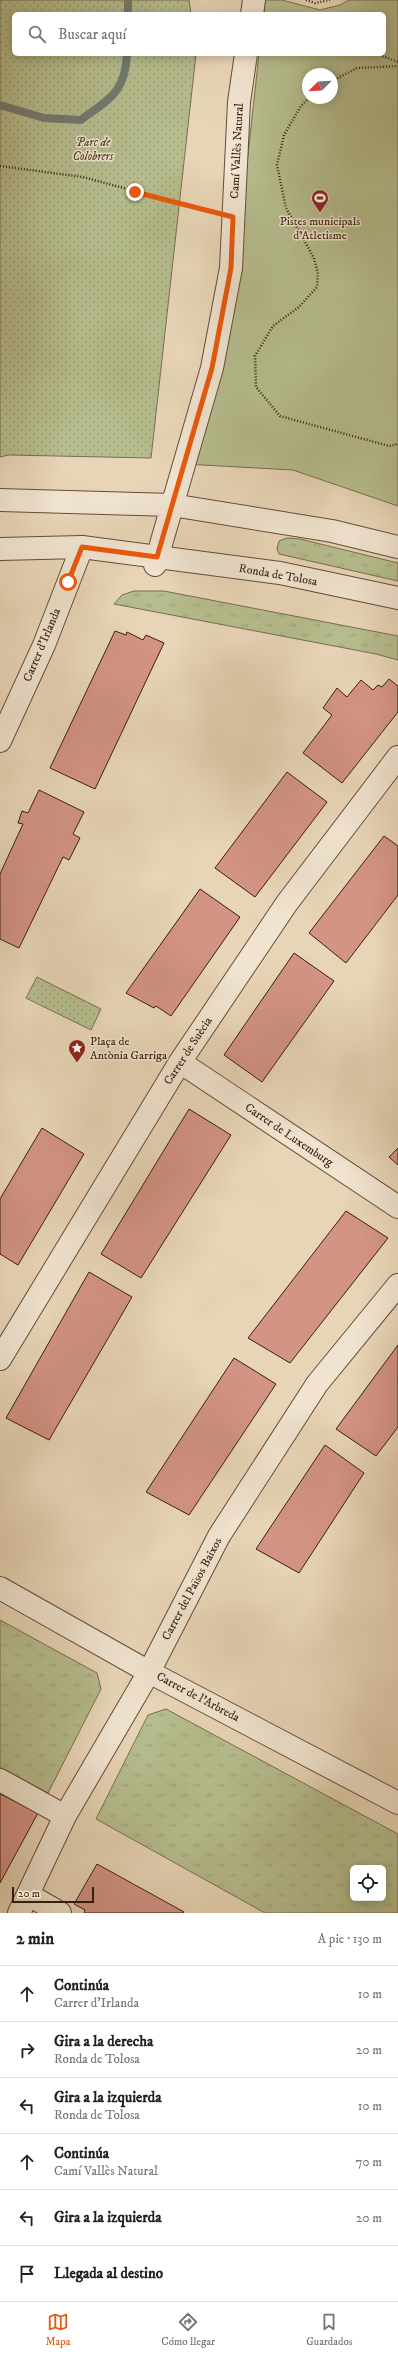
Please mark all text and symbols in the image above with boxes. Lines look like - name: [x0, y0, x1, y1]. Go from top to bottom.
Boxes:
- search box: [12, 12, 386, 56]
- icon: search: [26, 23, 48, 45]
- text: Buscar aquí: [58, 25, 126, 44]
- north arrow: [302, 68, 338, 104]
- street label: Camí Vallès Natural: [227, 102, 247, 199]
- park label: Parc de Colobrers: [73, 135, 114, 164]
- route end: [126, 183, 144, 201]
- sports icon: Pistes municipals d'Atletisme: [310, 188, 330, 213]
- place label: Pistes municipals d'Atletisme: [280, 214, 360, 243]
- street label: Ronda de Tolosa: [238, 561, 319, 589]
- route start: [59, 573, 77, 591]
- street label: Carrer d'Irlanda: [20, 605, 65, 684]
- street label: Carrer de Suècia: [160, 1013, 216, 1088]
- place label: Plaça de Antònia Garriga: [90, 1034, 168, 1063]
- place icon: Plaça de Antònia Garriga: [67, 1038, 87, 1063]
- street label: Carrer de Luxemburg: [242, 1100, 336, 1170]
- street label: Carrer del Països Baixos: [159, 1535, 225, 1643]
- street label: Carrer de l'Arbreda: [154, 1669, 243, 1726]
- map controls: [350, 1865, 386, 1901]
- button: locate: [350, 1865, 386, 1901]
- scale bar: [12, 1885, 94, 1904]
- text: 20 m: [18, 1887, 40, 1901]
- text: 2 min: [16, 1928, 54, 1950]
- text: A pie · 130 m: [318, 1931, 382, 1947]
- text: Continúa: [54, 1976, 109, 1995]
- icon: ahead: [16, 1983, 38, 2005]
- text: 10 m: [358, 1986, 382, 2002]
- text: Carrer d'Irlanda: [54, 1995, 139, 2011]
- text: Gira a la derecha: [54, 2032, 153, 2051]
- icon: right: [16, 2039, 38, 2061]
- text: 20 m: [356, 2042, 382, 2058]
- text: Ronda de Tolosa: [54, 2051, 140, 2067]
- text: Gira a la izquierda: [54, 2088, 162, 2107]
- icon: left: [16, 2095, 38, 2117]
- text: 10 m: [358, 2098, 382, 2114]
- text: Ronda de Tolosa: [54, 2107, 140, 2123]
- text: Continúa: [54, 2144, 109, 2163]
- icon: ahead: [16, 2151, 38, 2173]
- text: 70 m: [356, 2154, 382, 2170]
- text: Camí Vallès Natural: [54, 2163, 158, 2179]
- icon: left: [16, 2207, 38, 2229]
- text: Gira a la izquierda: [54, 2208, 162, 2227]
- text: 20 m: [356, 2210, 382, 2226]
- icon: arrive: [16, 2263, 38, 2285]
- text: Llegada al destino: [54, 2264, 163, 2283]
- tab: Mapa: [45, 2311, 70, 2349]
- tab: Cómo llegar: [161, 2311, 215, 2349]
- tab: Guardados: [306, 2311, 353, 2349]

